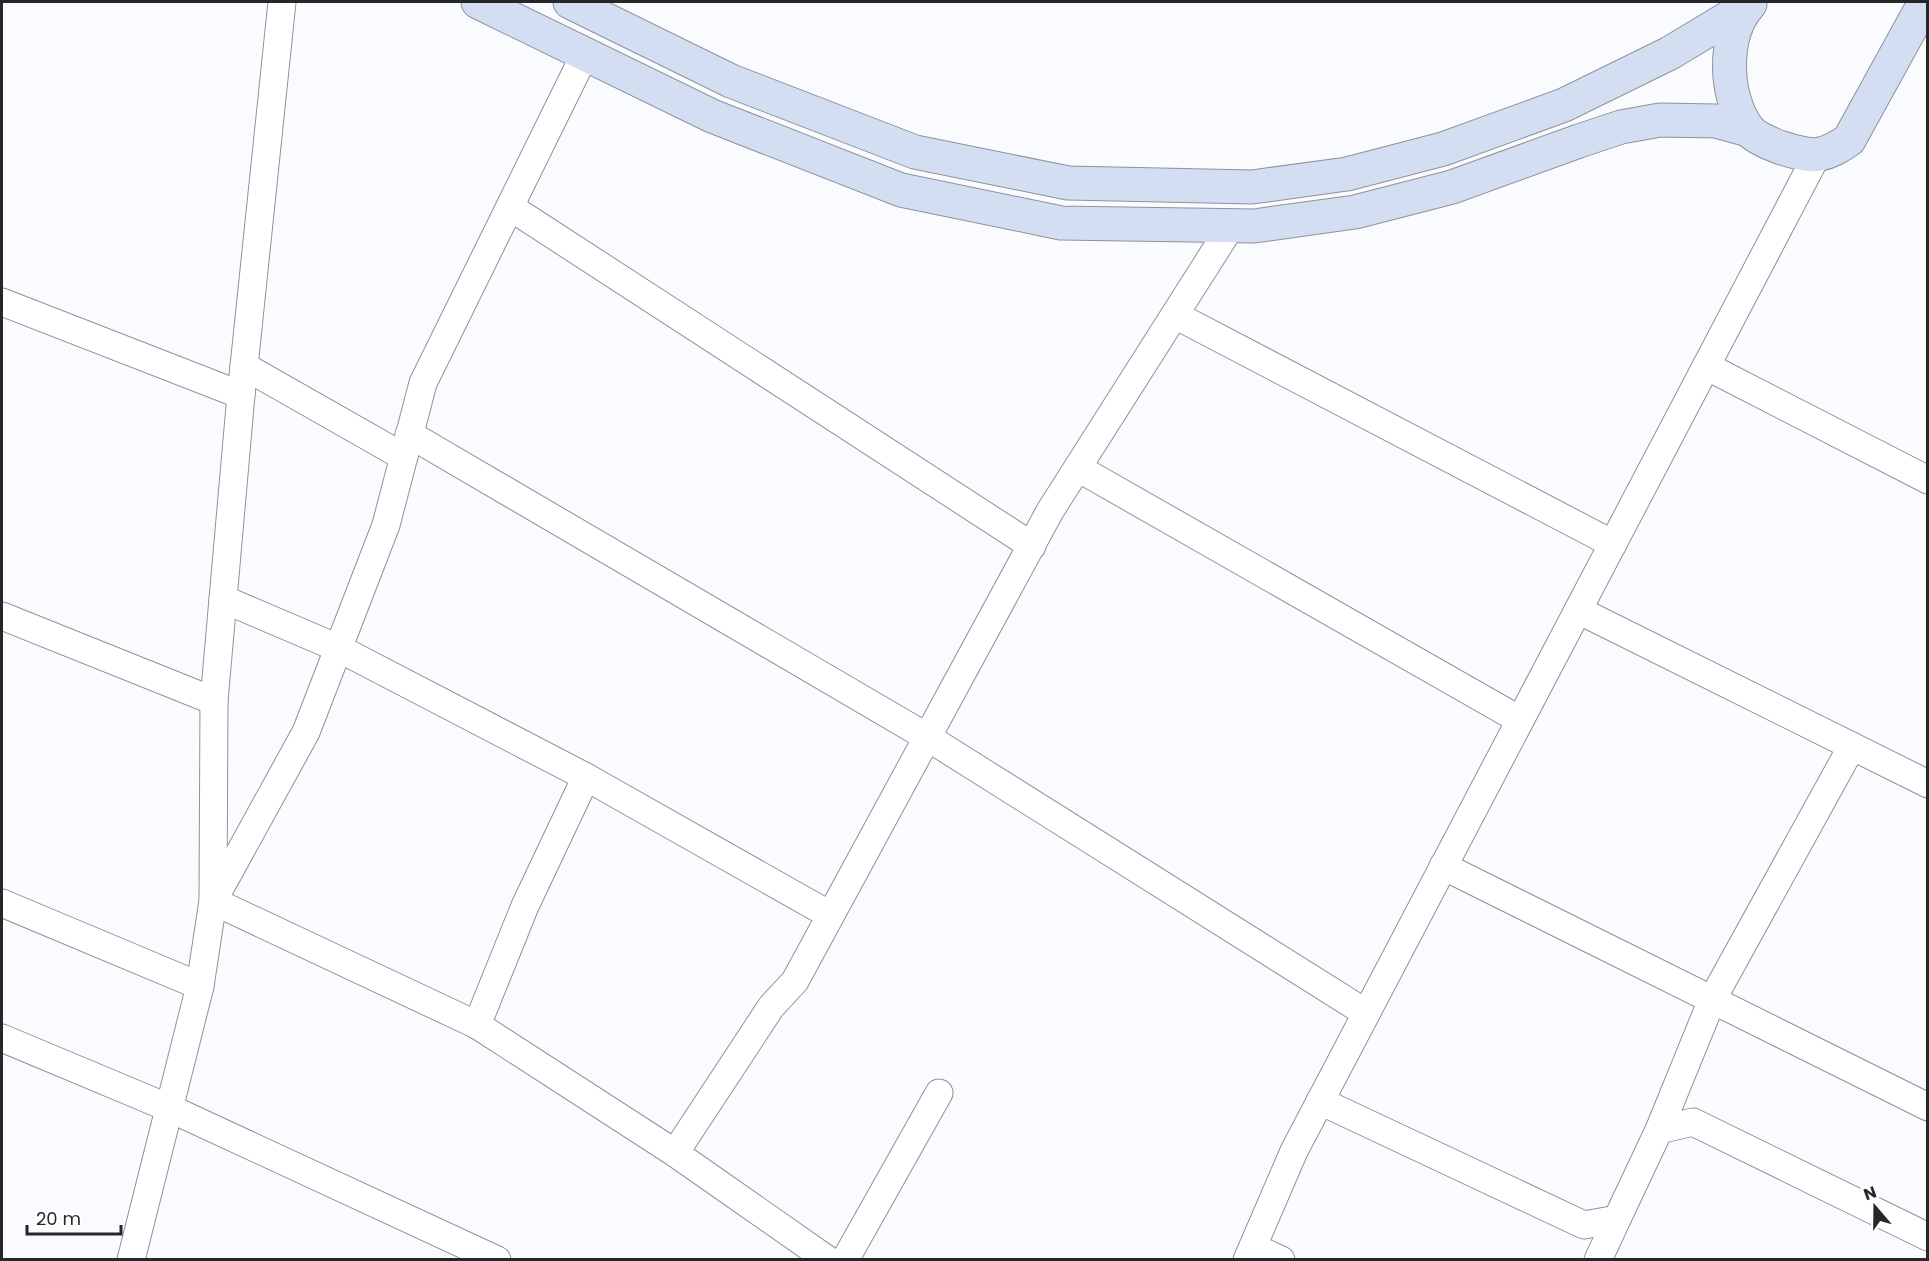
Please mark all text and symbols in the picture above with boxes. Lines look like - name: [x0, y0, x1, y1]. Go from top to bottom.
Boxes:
- north arrow: [1845, 1177, 1905, 1237]
- text: N: [1860, 1181, 1880, 1206]
- scale bar: [27, 1198, 122, 1236]
- text: 20 m: [36, 1206, 81, 1231]

